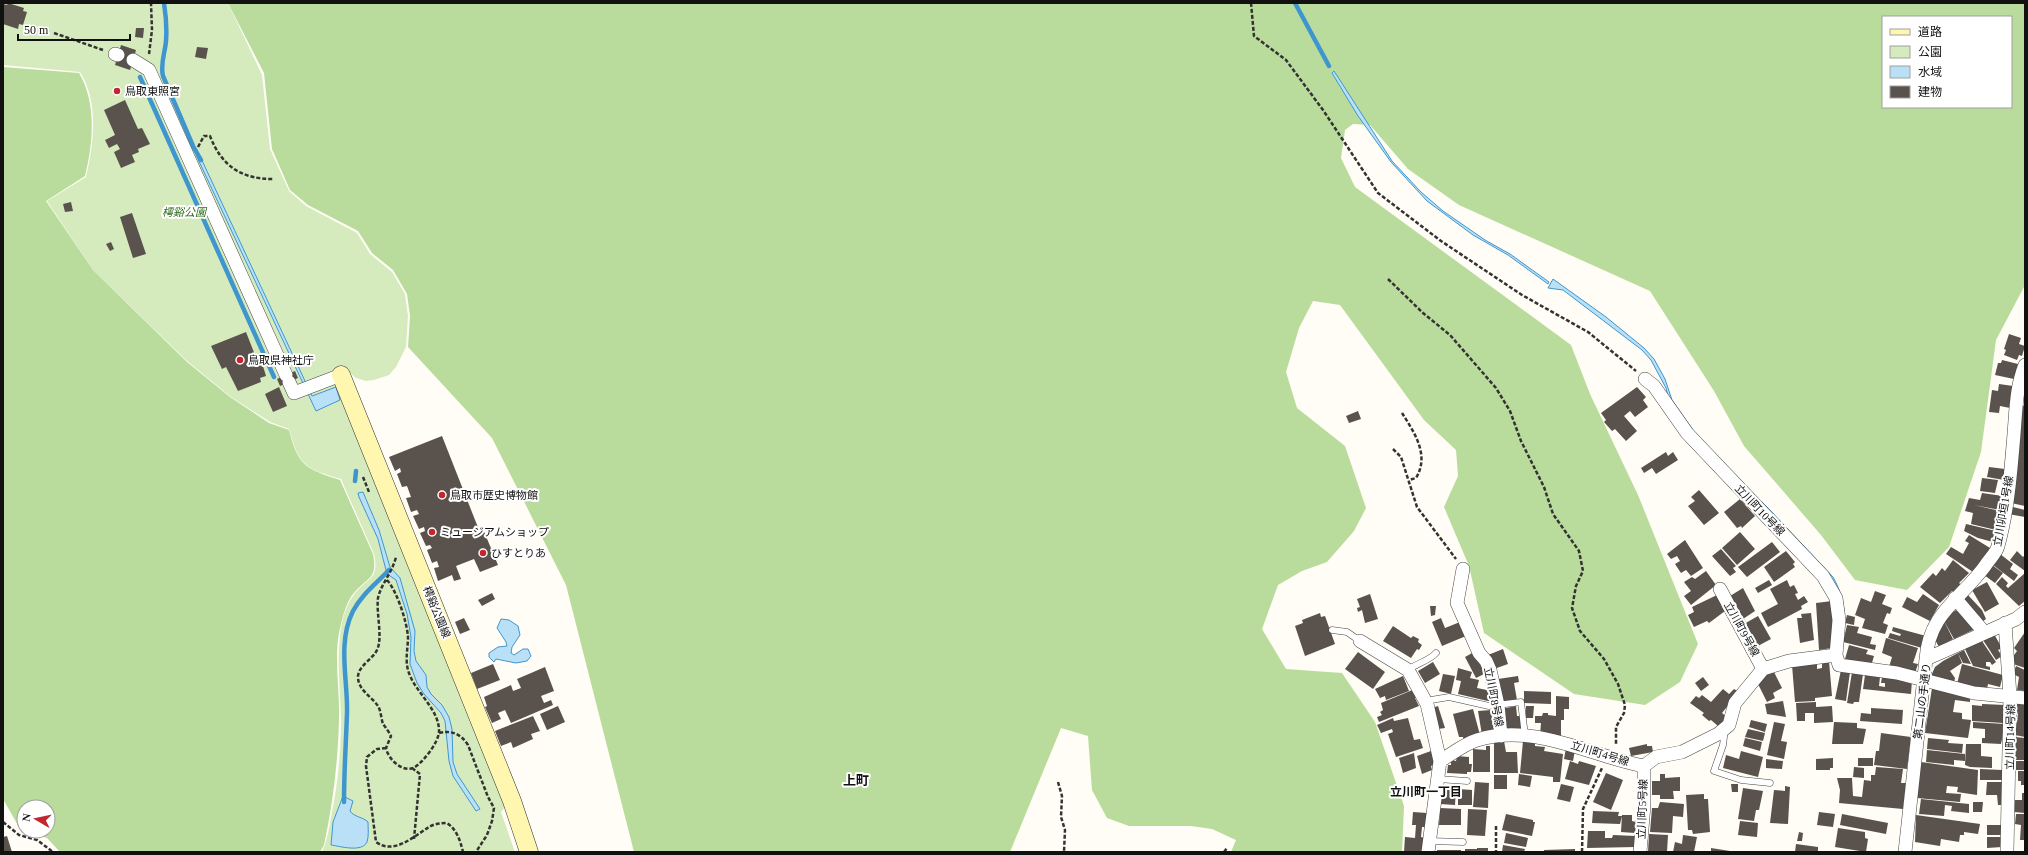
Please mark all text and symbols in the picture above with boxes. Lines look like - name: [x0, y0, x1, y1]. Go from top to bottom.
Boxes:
- scale bar: [18, 16, 130, 42]
- legend: [1882, 16, 2012, 108]
- text: 50 m: [24, 23, 49, 37]
- text: 道路: [1918, 25, 1942, 39]
- text: 公園: [1918, 45, 1942, 59]
- text: 水域: [1918, 65, 1942, 79]
- place label: 鳥取東照宮: [125, 85, 180, 97]
- text: 建物: [1918, 85, 1942, 99]
- marker: 鳥取東照宮: [112, 86, 122, 96]
- park label: 樗谿公園: [162, 206, 208, 218]
- place label: 鳥取県神社庁: [248, 354, 314, 366]
- marker: 鳥取県神社庁: [235, 355, 245, 365]
- street label: 立川卯垣1号線: [1991, 475, 2015, 547]
- street label: 立川町10号線: [1733, 482, 1787, 538]
- place label: 鳥取市歴史博物館: [450, 489, 538, 501]
- marker: 鳥取市歴史博物館: [437, 490, 447, 500]
- place label: ミュージアムショップ: [440, 526, 549, 538]
- marker: ミュージアムショップ: [427, 527, 437, 537]
- place label: ひすとりあ: [491, 547, 546, 559]
- marker: ひすとりあ: [478, 548, 488, 558]
- street label: 樗谿公園線: [421, 584, 453, 640]
- street label: 立川町9号線: [1722, 600, 1762, 658]
- street label: 第二山の手通り: [1911, 662, 1933, 740]
- street label: 立川町8号線: [1482, 666, 1506, 728]
- street label: 立川町14号線: [2003, 704, 2017, 770]
- street label: 立川町4号線: [1569, 738, 1631, 768]
- district label: 上町: [843, 773, 869, 788]
- street label: 立川町5号線: [1635, 779, 1649, 839]
- district label: 立川町一丁目: [1390, 785, 1462, 799]
- north arrow: [16, 799, 56, 839]
- text: N: [20, 813, 33, 822]

